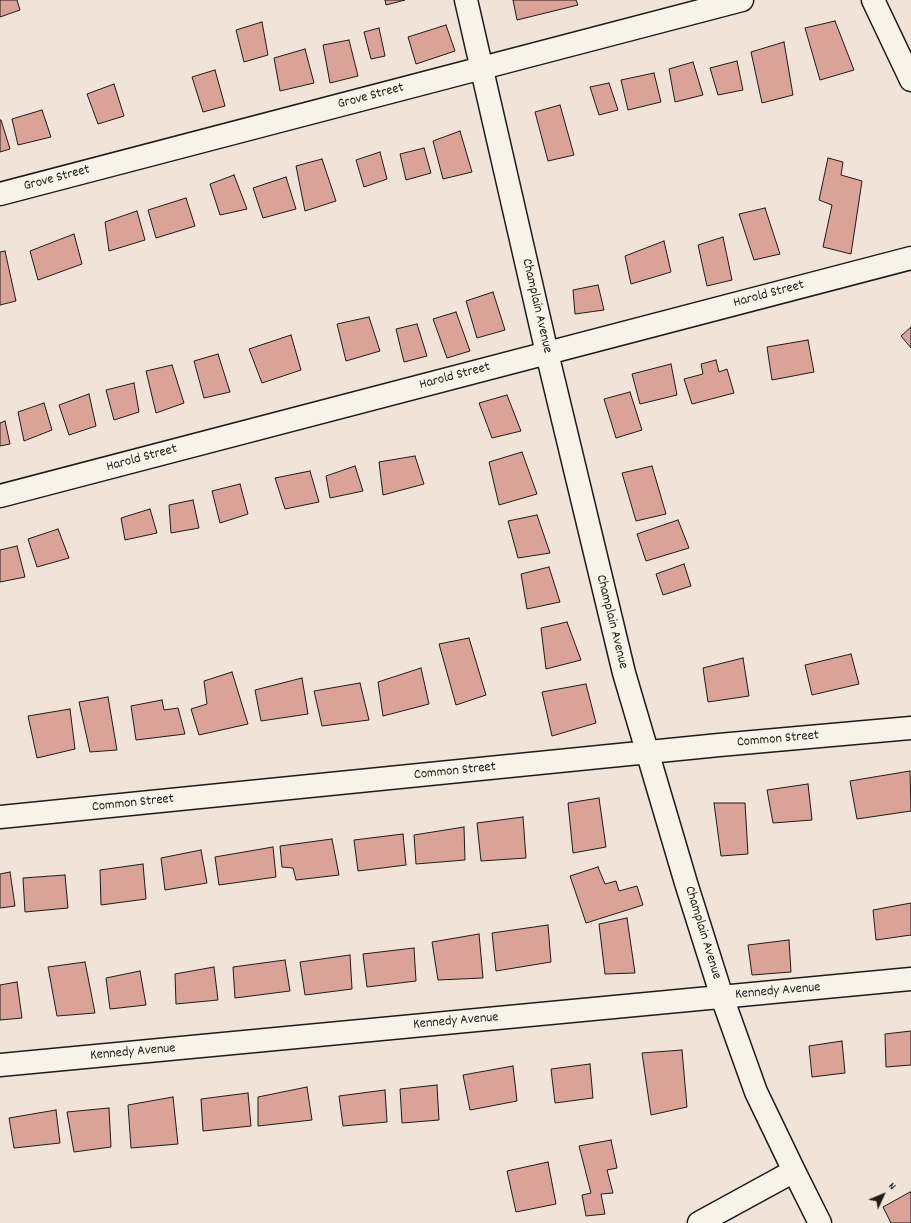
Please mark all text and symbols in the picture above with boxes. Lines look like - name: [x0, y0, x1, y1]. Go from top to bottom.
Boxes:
- street label: Grove Street: [336, 80, 406, 114]
- street label: Grove Street: [22, 162, 92, 196]
- street label: Champlain Avenue: [517, 257, 555, 355]
- street label: Harold Street: [732, 278, 806, 312]
- street label: Harold Street: [418, 360, 492, 394]
- street label: Harold Street: [105, 442, 179, 476]
- street label: Champlain Avenue: [591, 573, 631, 671]
- street label: Common Street: [736, 728, 820, 752]
- street label: Common Street: [413, 759, 497, 785]
- street label: Common Street: [91, 791, 175, 817]
- street label: Champlain Avenue: [680, 884, 724, 982]
- street label: Kennedy Avenue: [735, 980, 821, 1004]
- street label: Kennedy Avenue: [413, 1010, 499, 1034]
- street label: Kennedy Avenue: [90, 1041, 176, 1065]
- north arrow: [863, 1175, 903, 1215]
- text: N: [884, 1179, 899, 1194]

